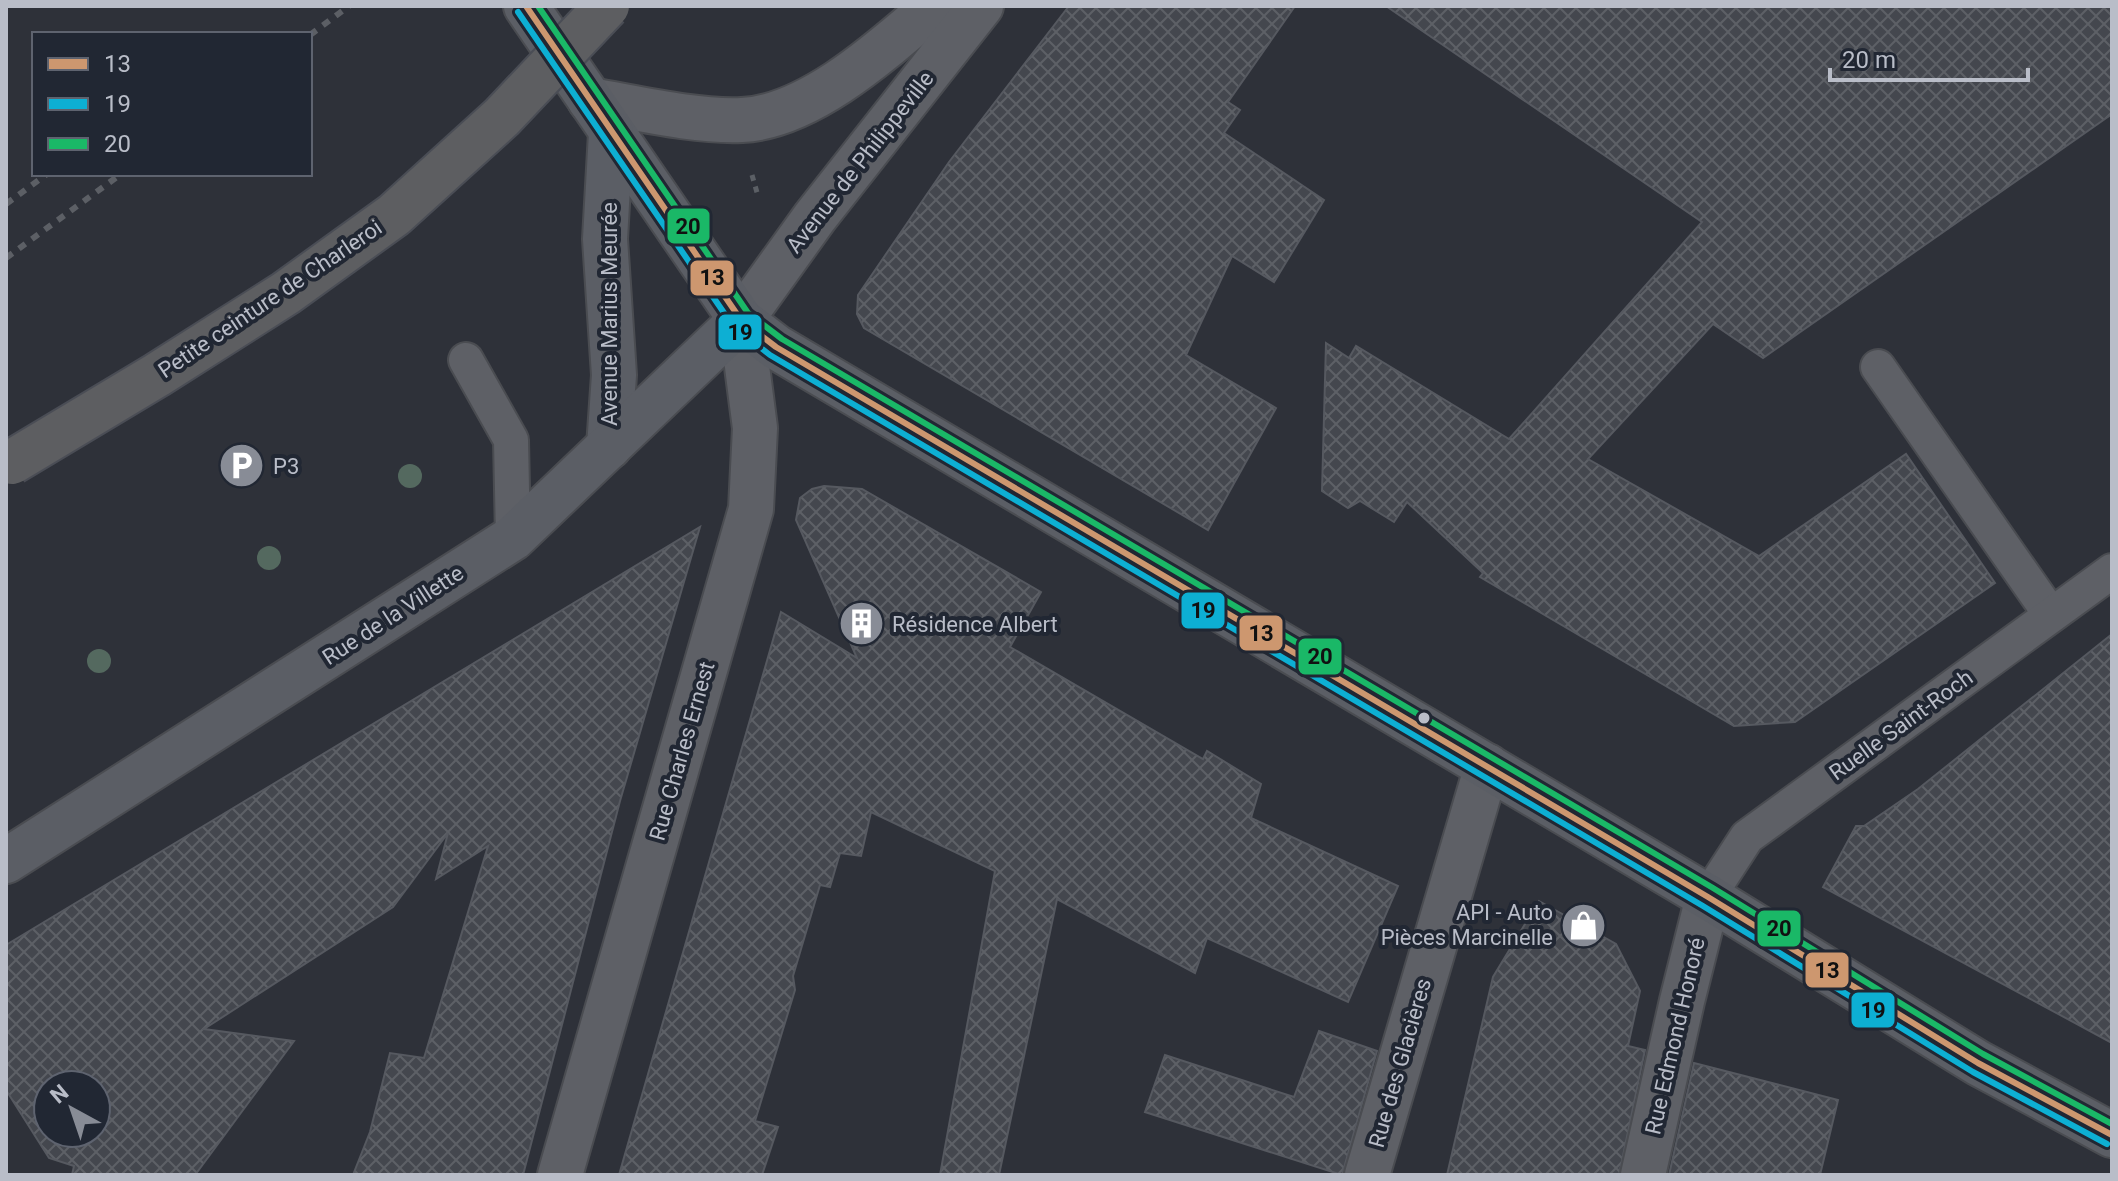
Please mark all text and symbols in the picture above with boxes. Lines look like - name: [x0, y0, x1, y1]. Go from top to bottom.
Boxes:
- legend: [32, 32, 312, 176]
- scale bar: [1830, 32, 2028, 82]
- text: 20 m: [1842, 46, 1896, 74]
- text: 13: [104, 50, 131, 78]
- street label: Avenue de Philippeville: [781, 66, 939, 258]
- text: 19: [104, 90, 131, 118]
- text: 20: [104, 130, 131, 158]
- street label: Avenue Marius Meurée: [597, 202, 622, 426]
- line badge: 20: [666, 207, 711, 245]
- text: 20: [675, 214, 701, 239]
- street label: Petite ceinture de Charleroi: [153, 215, 387, 383]
- line badge: 13: [689, 259, 735, 297]
- text: 13: [699, 265, 725, 290]
- line badge: 19: [717, 313, 763, 351]
- text: 19: [727, 320, 753, 345]
- parking icon: P3: [218, 442, 266, 490]
- place label: P3: [273, 454, 299, 479]
- street label: Rue de la Villette: [318, 560, 468, 670]
- line badge: 19: [1180, 591, 1226, 630]
- text: 19: [1190, 598, 1216, 623]
- building icon: Résidence Albert: [837, 600, 885, 648]
- place label: Résidence Albert: [892, 612, 1058, 637]
- line badge: 13: [1238, 614, 1284, 652]
- text: 13: [1248, 621, 1274, 646]
- line badge: 20: [1297, 637, 1343, 676]
- text: 20: [1307, 644, 1333, 669]
- street label: Rue Charles Ernest: [645, 659, 719, 843]
- street label: Ruelle Saint-Roch: [1825, 665, 1977, 785]
- unlabelled marker: [1416, 710, 1432, 726]
- place label: API - Auto Pièces Marcinelle: [1381, 900, 1553, 950]
- shop icon: API - Auto Pièces Marcinelle: [1560, 901, 1608, 949]
- line badge: 20: [1756, 909, 1802, 948]
- text: 20: [1766, 916, 1792, 941]
- street label: Rue Edmond Honoré: [1640, 935, 1710, 1137]
- line badge: 13: [1804, 951, 1850, 989]
- text: 13: [1814, 958, 1840, 983]
- street label: Rue des Glacières: [1364, 976, 1436, 1150]
- line badge: 19: [1850, 991, 1896, 1029]
- text: 19: [1860, 998, 1886, 1023]
- north arrow: [32, 1069, 112, 1149]
- text: N: [45, 1079, 73, 1109]

